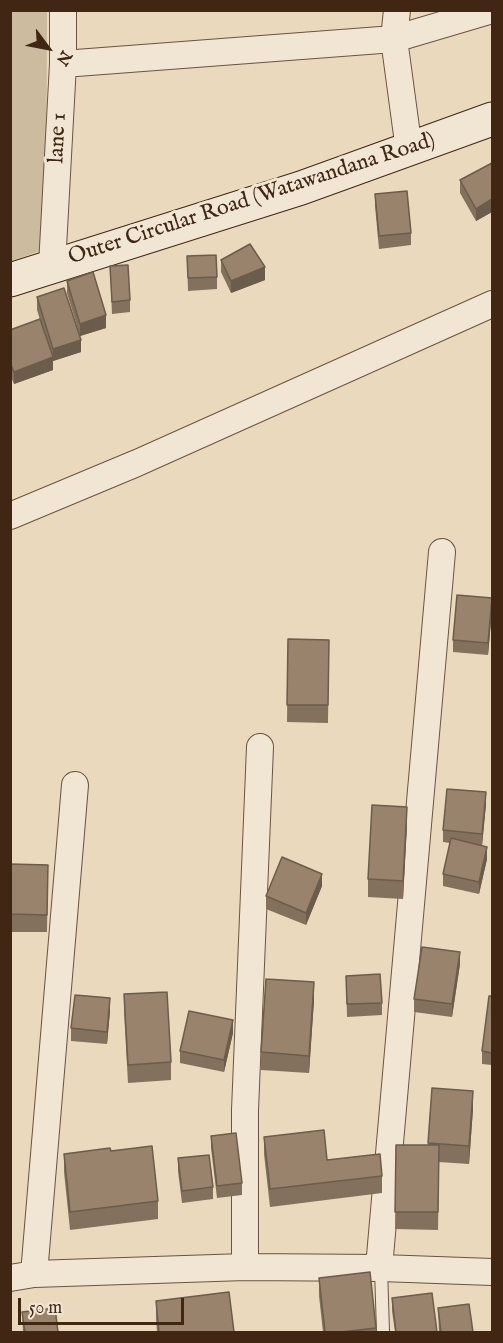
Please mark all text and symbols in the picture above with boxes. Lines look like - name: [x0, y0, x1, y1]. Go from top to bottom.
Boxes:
- north arrow: [18, 18, 78, 78]
- text: N: [51, 46, 75, 69]
- street label: lane 1: [45, 112, 73, 164]
- street label: Outer Circular Road (Watawandana Road): [65, 128, 439, 272]
- scale bar: [21, 1286, 188, 1324]
- text: 50 m: [29, 1297, 62, 1320]

